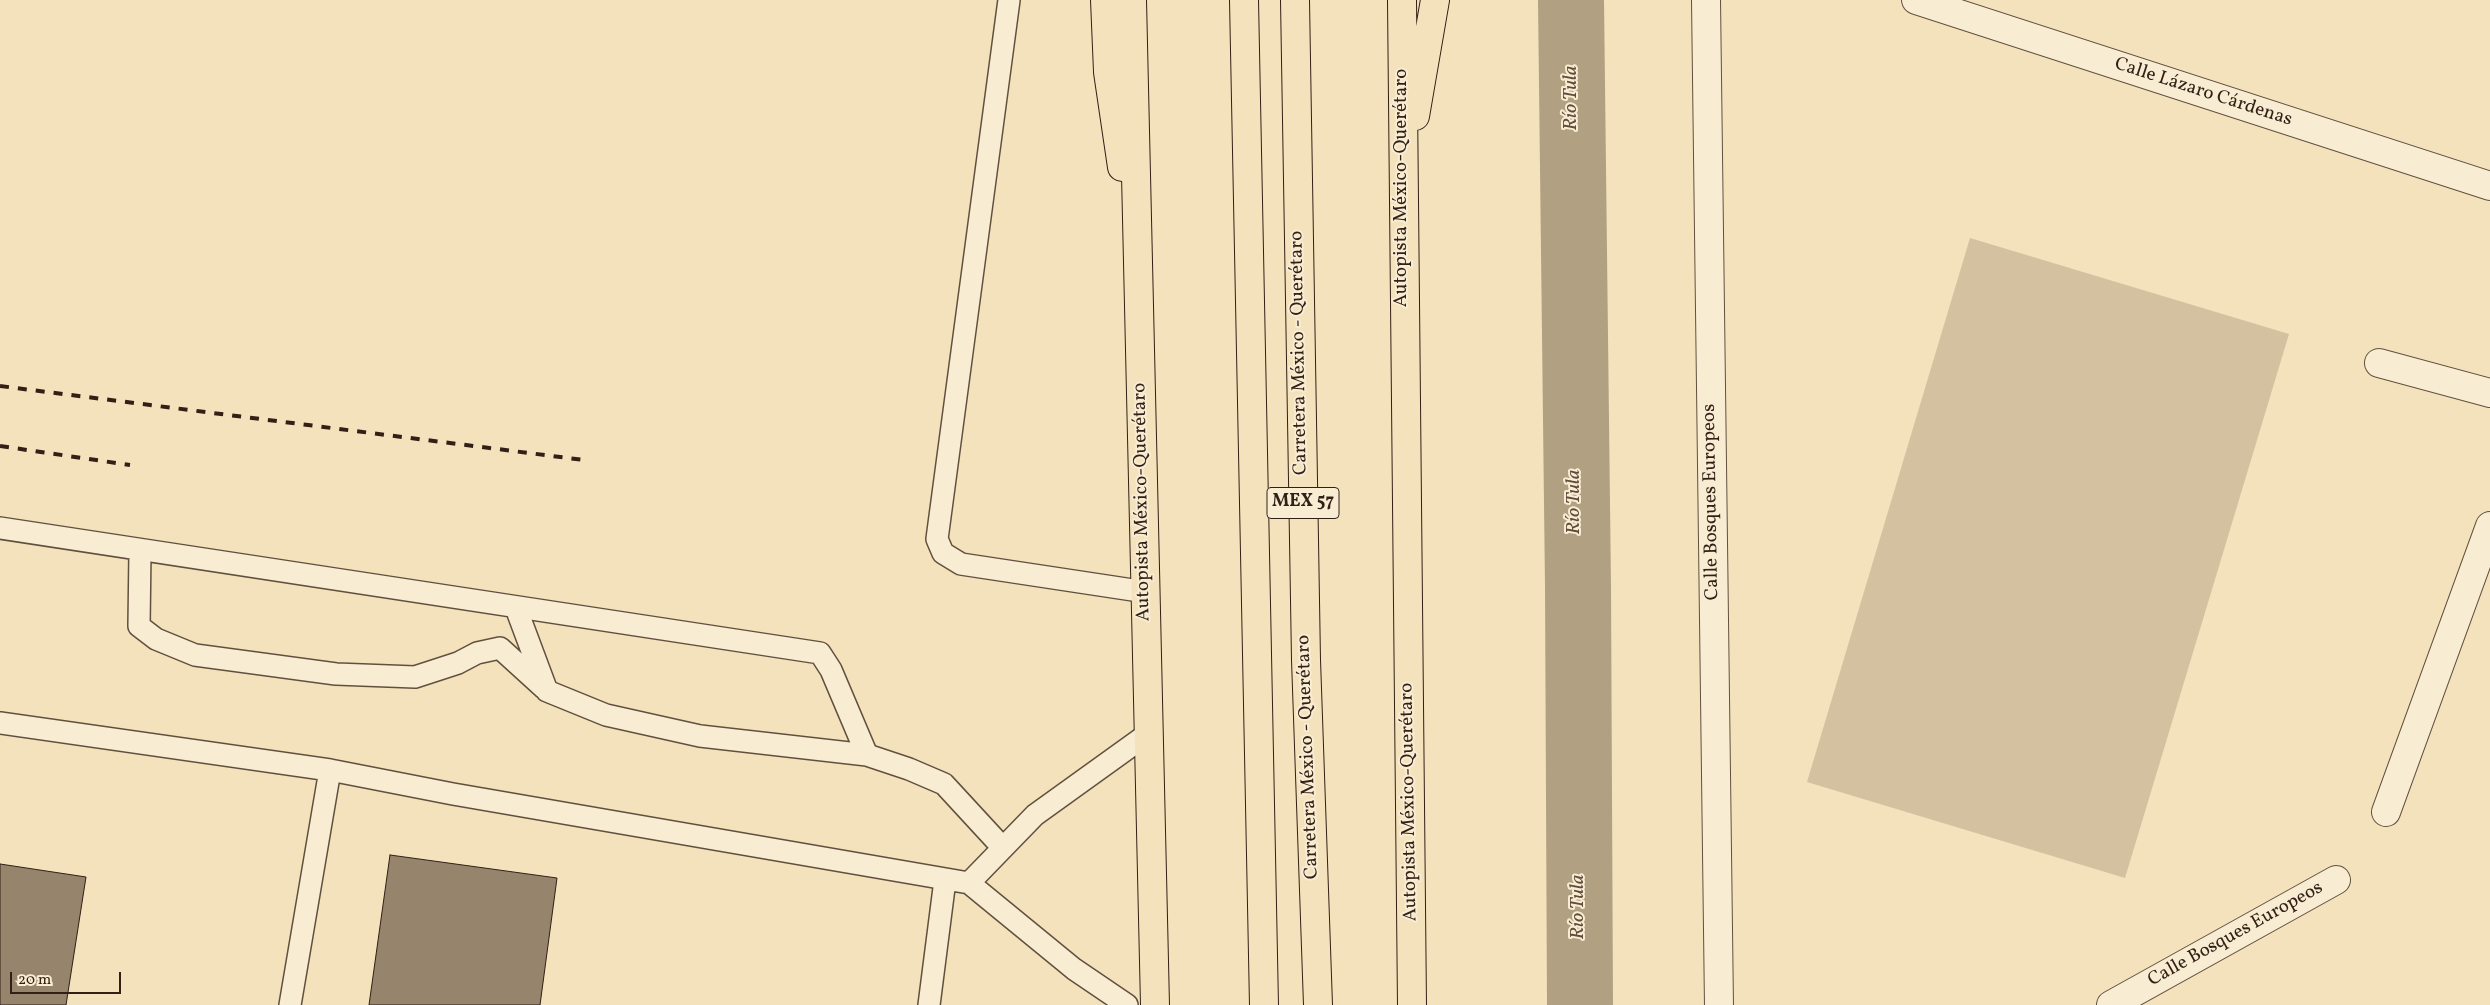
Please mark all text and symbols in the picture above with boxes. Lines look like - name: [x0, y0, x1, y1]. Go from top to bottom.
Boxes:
- street label: Calle Lázaro Cárdenas: [2111, 54, 2295, 132]
- water label: Río Tula: [1560, 65, 1584, 131]
- street label: Autopista México-Querétaro: [1392, 69, 1414, 307]
- street label: Carretera México - Querétaro: [1286, 231, 1314, 475]
- street label: Autopista México-Querétaro: [1130, 383, 1156, 621]
- street label: Calle Bosques Europeos: [1699, 404, 1725, 600]
- water label: Río Tula: [1563, 469, 1587, 535]
- road number: MEX 57: [1267, 488, 1339, 518]
- street label: Carretera México - Querétaro: [1293, 634, 1325, 880]
- street label: Autopista México-Querétaro: [1397, 683, 1423, 921]
- water label: Río Tula: [1567, 874, 1591, 940]
- street label: Calle Bosques Europeos: [2145, 877, 2327, 993]
- scale bar: [12, 962, 124, 994]
- text: 20 m: [18, 970, 51, 991]

